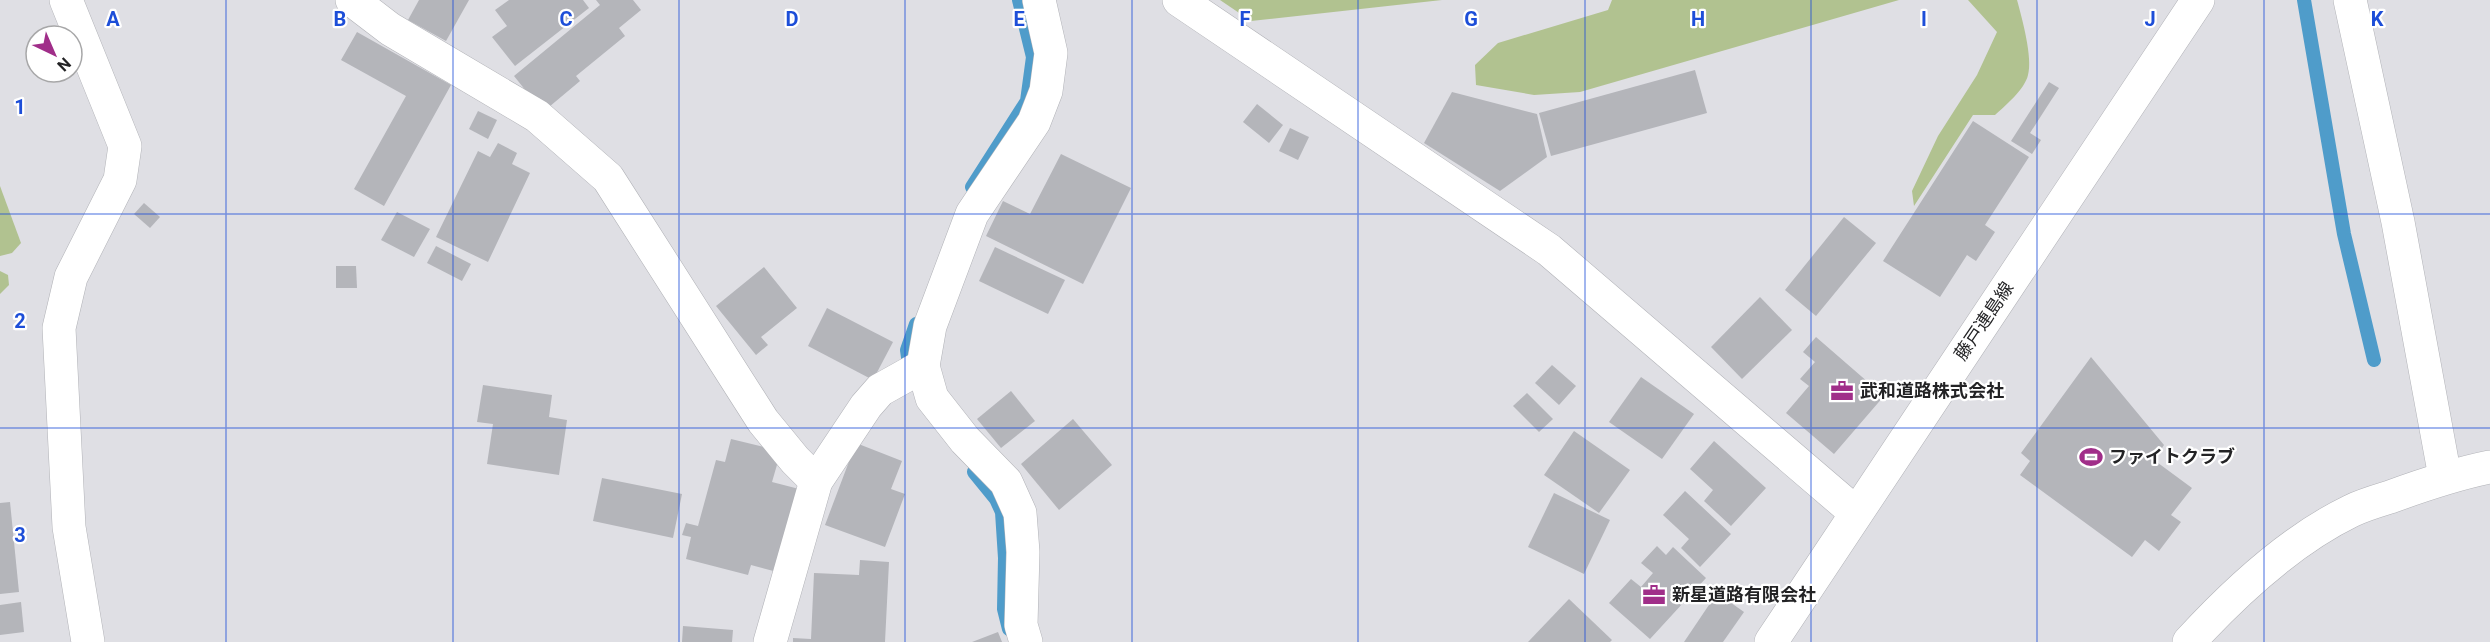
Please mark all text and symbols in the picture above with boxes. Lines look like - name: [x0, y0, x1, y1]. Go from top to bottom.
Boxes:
- text: A: [106, 7, 120, 31]
- text: B: [334, 7, 346, 31]
- text: C: [559, 7, 573, 31]
- text: D: [786, 7, 799, 31]
- text: E: [1013, 7, 1025, 31]
- text: F: [1240, 7, 1251, 31]
- text: G: [1464, 7, 1478, 31]
- text: H: [1691, 7, 1705, 31]
- text: I: [1921, 7, 1927, 31]
- text: J: [2144, 7, 2156, 31]
- text: K: [2371, 7, 2384, 31]
- north arrow: [24, 24, 84, 84]
- text: N: [53, 54, 75, 75]
- text: 1: [14, 95, 26, 119]
- street label: 藤戸連島線: [1950, 278, 2017, 364]
- text: 2: [14, 309, 26, 333]
- office icon: 武和道路株式会社: [1829, 378, 1855, 404]
- place label: 武和道路株式会社: [1860, 380, 2004, 401]
- sports icon: ファイトクラブ: [2078, 444, 2104, 470]
- place label: ファイトクラブ: [2109, 446, 2235, 467]
- text: 3: [14, 523, 26, 547]
- office icon: 新星道路有限会社: [1641, 582, 1667, 608]
- place label: 新星道路有限会社: [1672, 584, 1816, 605]

